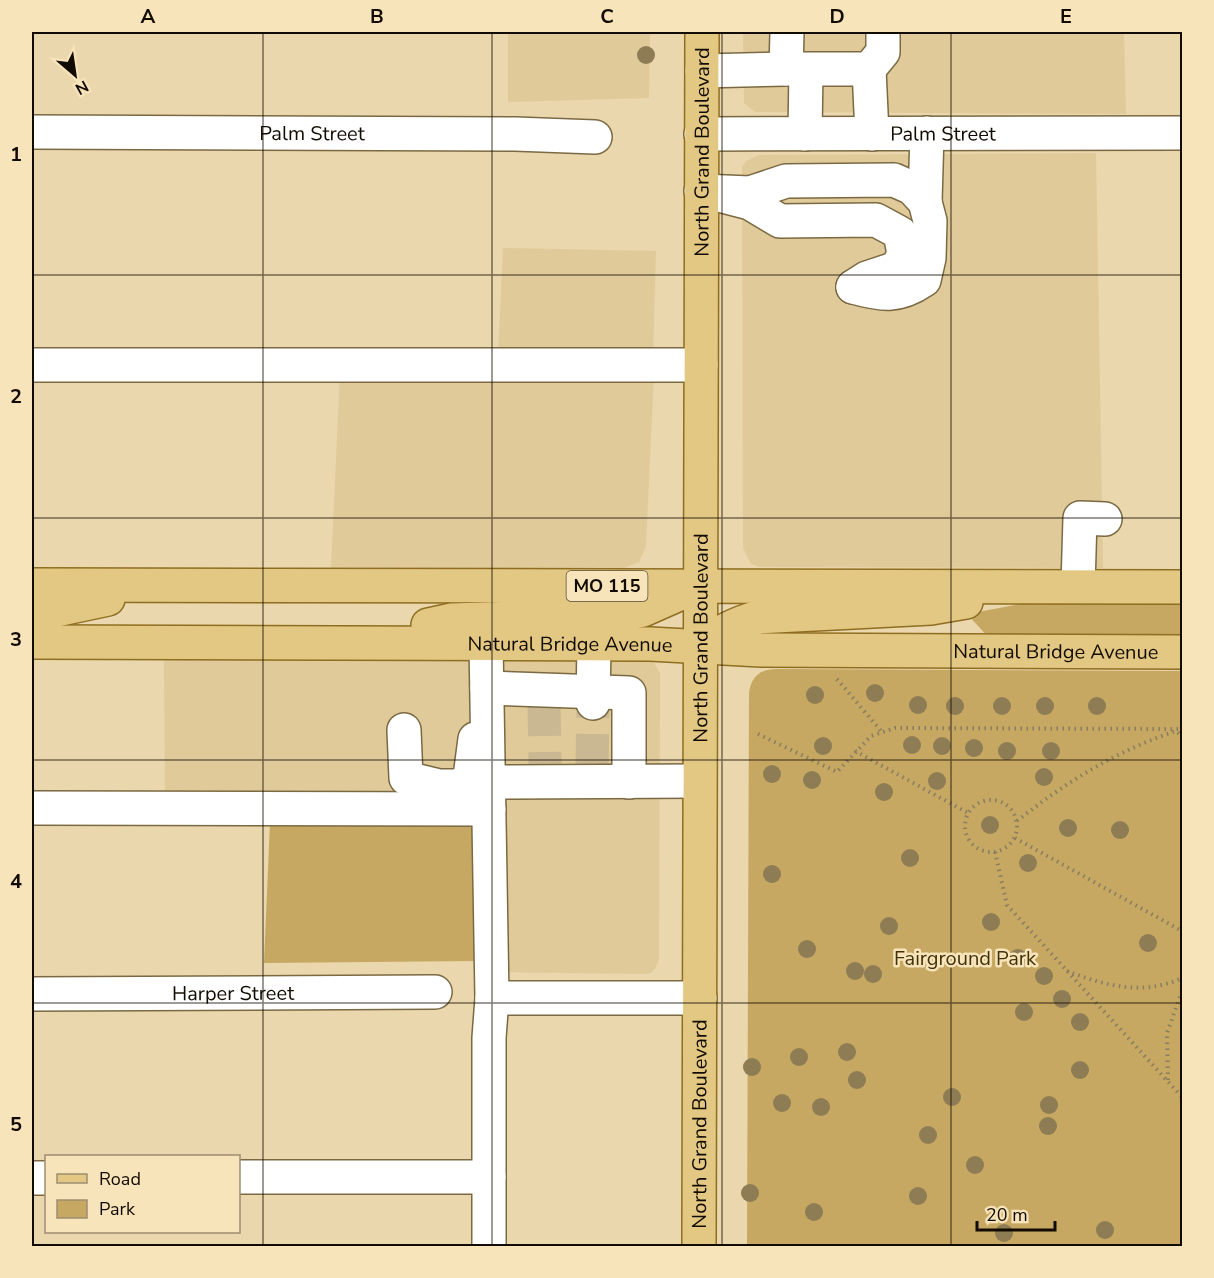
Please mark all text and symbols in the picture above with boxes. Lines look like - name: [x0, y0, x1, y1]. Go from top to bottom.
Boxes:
- text: A: [141, 3, 156, 30]
- text: B: [370, 3, 384, 30]
- text: C: [600, 3, 614, 30]
- text: D: [829, 3, 845, 30]
- text: E: [1060, 3, 1072, 30]
- north arrow: [45, 45, 105, 105]
- street label: North Grand Boulevard: [688, 47, 716, 257]
- text: N: [71, 75, 92, 100]
- street label: Palm Street: [259, 120, 366, 147]
- street label: Palm Street: [890, 120, 997, 148]
- text: 1: [10, 141, 22, 168]
- text: 2: [10, 383, 22, 410]
- street label: North Grand Boulevard: [687, 533, 715, 743]
- road number: MO 115: [566, 571, 648, 601]
- text: 3: [10, 626, 22, 653]
- street label: Natural Bridge Avenue: [467, 630, 673, 659]
- street label: Natural Bridge Avenue: [953, 638, 1158, 666]
- text: 4: [10, 868, 22, 895]
- park label: Fairground Park: [894, 945, 1037, 972]
- street label: Harper Street: [172, 980, 295, 1007]
- street label: North Grand Boulevard: [686, 1019, 714, 1229]
- text: 5: [10, 1111, 22, 1138]
- legend: [45, 1155, 240, 1233]
- text: Road: [99, 1167, 141, 1191]
- scale bar: [977, 1194, 1055, 1232]
- text: Park: [99, 1197, 136, 1221]
- text: 20 m: [986, 1203, 1028, 1227]

